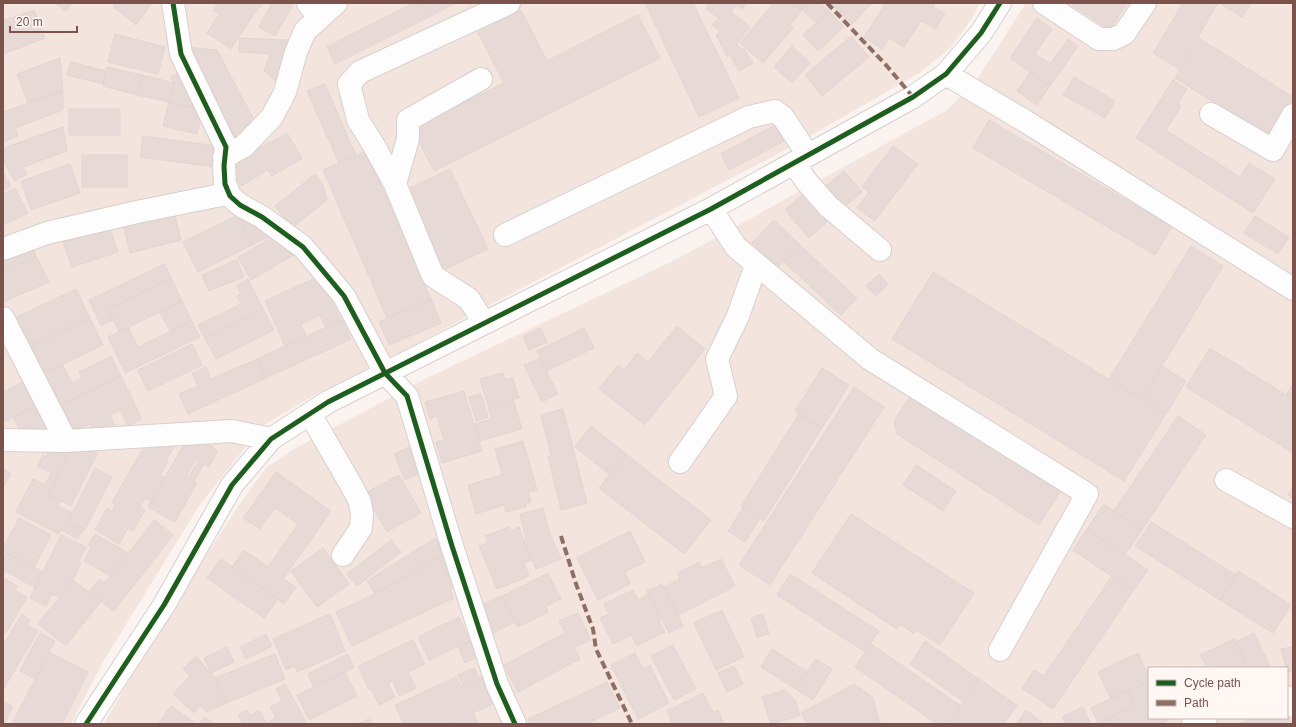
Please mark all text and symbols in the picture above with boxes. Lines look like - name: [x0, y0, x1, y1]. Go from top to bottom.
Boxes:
- scale bar: [10, 8, 77, 34]
- text: 20 m: [16, 15, 43, 29]
- legend: [1148, 667, 1288, 719]
- text: Cycle path: [1184, 676, 1241, 690]
- text: Path: [1184, 696, 1209, 710]

